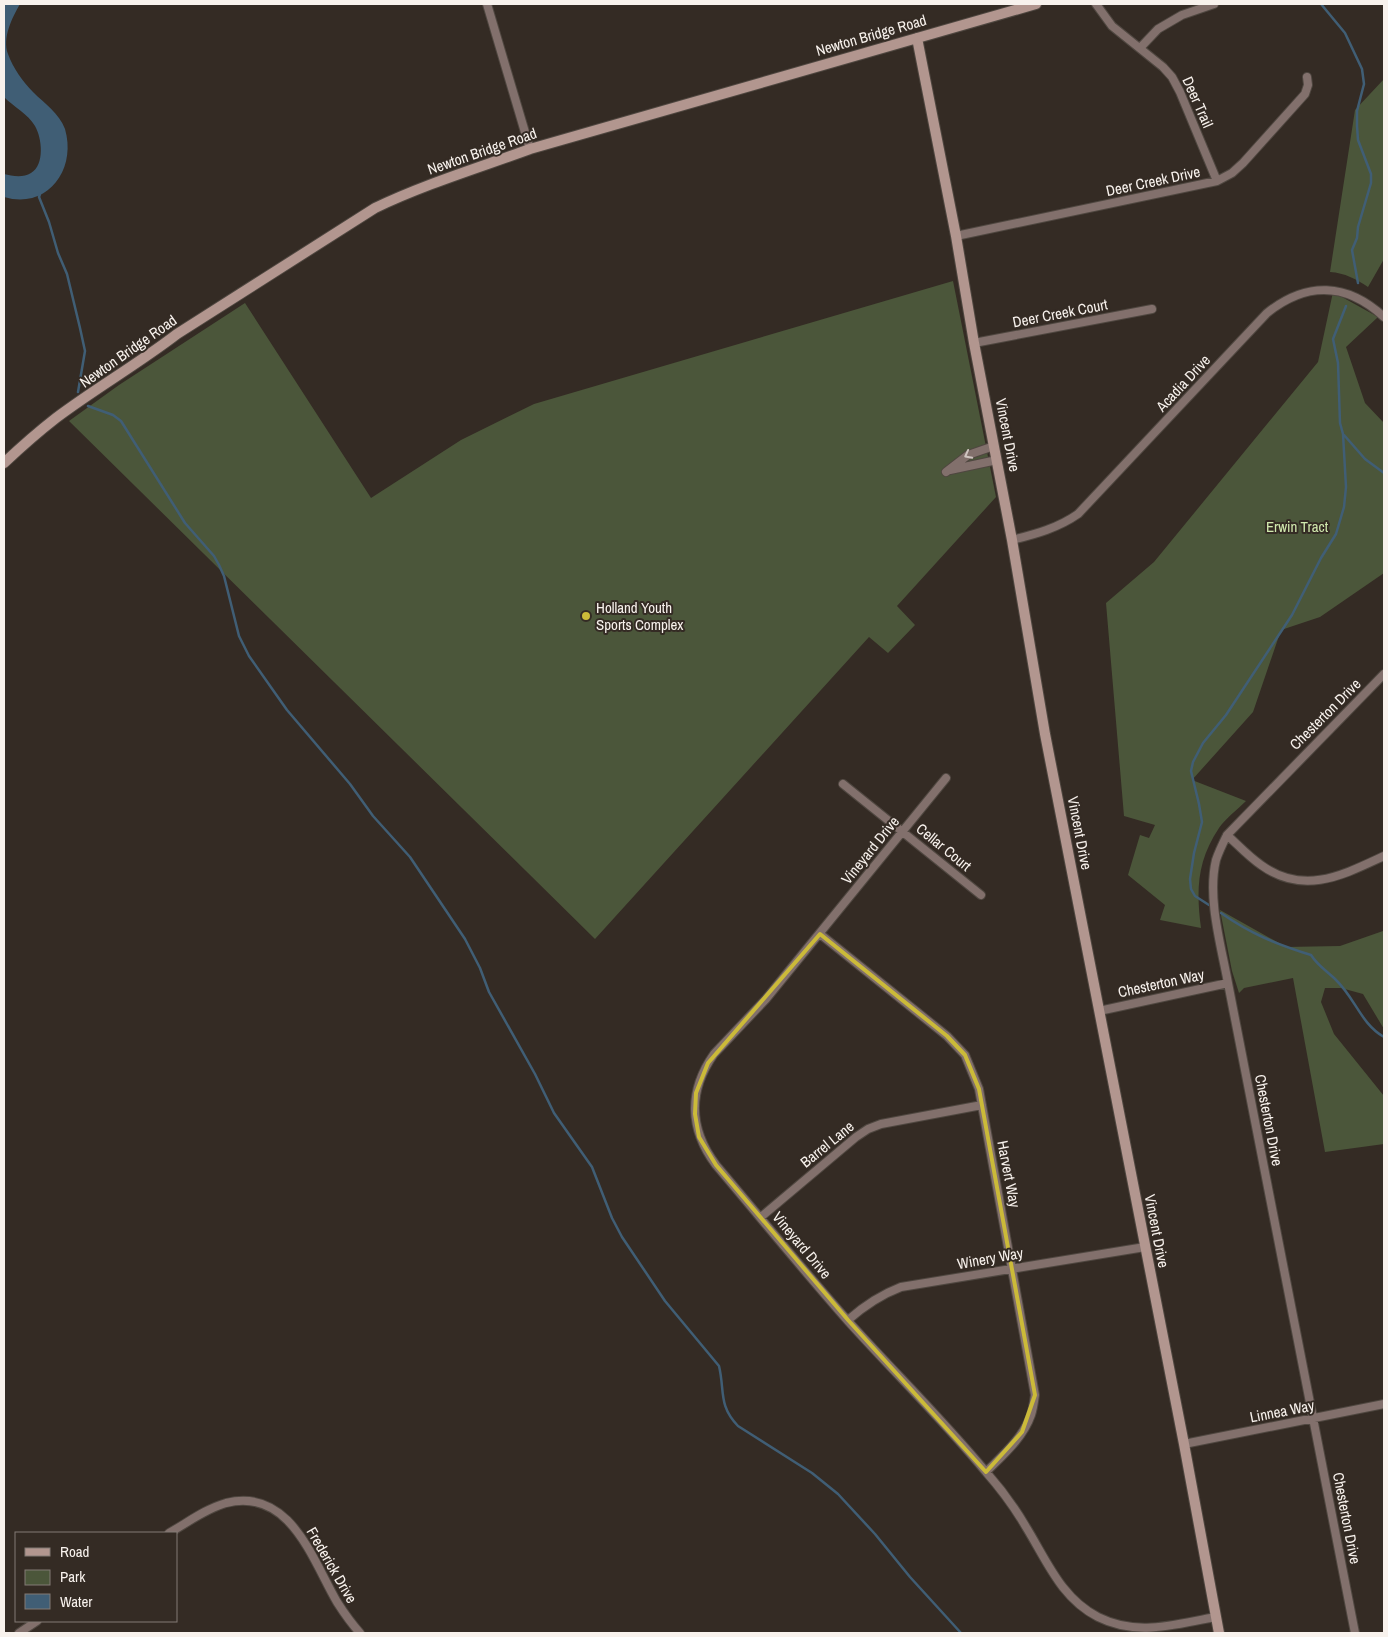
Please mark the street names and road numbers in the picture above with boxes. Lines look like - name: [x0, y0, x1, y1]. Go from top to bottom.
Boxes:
- street label: Newton Bridge Road: [813, 9, 929, 61]
- street label: Deer Trail: [1177, 73, 1219, 131]
- street label: Newton Bridge Road: [425, 122, 539, 180]
- street label: Deer Creek Drive: [1104, 161, 1202, 201]
- street label: Deer Creek Court: [1011, 293, 1110, 333]
- street label: Newton Bridge Road: [75, 310, 181, 392]
- street label: Acadia Drive: [1150, 350, 1215, 417]
- street label: Vincent Drive: [991, 397, 1025, 474]
- street label: Chesterton Drive: [1285, 674, 1365, 754]
- street label: Vincent Drive: [1063, 795, 1097, 872]
- street label: Vineyard Drive: [836, 811, 904, 888]
- street label: Cellar Court: [912, 818, 977, 876]
- street label: Chesterton Way: [1116, 963, 1207, 1002]
- street label: Chesterton Drive: [1250, 1072, 1288, 1168]
- street label: Barrel Lane: [796, 1116, 858, 1172]
- street label: Harvert Way: [992, 1139, 1026, 1210]
- street label: Vincent Drive: [1140, 1193, 1174, 1270]
- street label: Vineyard Drive: [768, 1207, 836, 1283]
- street label: Winery Way: [955, 1242, 1025, 1274]
- street label: Linnea Way: [1248, 1394, 1317, 1428]
- street label: Chesterton Drive: [1328, 1470, 1366, 1566]
- street label: Frederick Drive: [302, 1523, 362, 1607]

